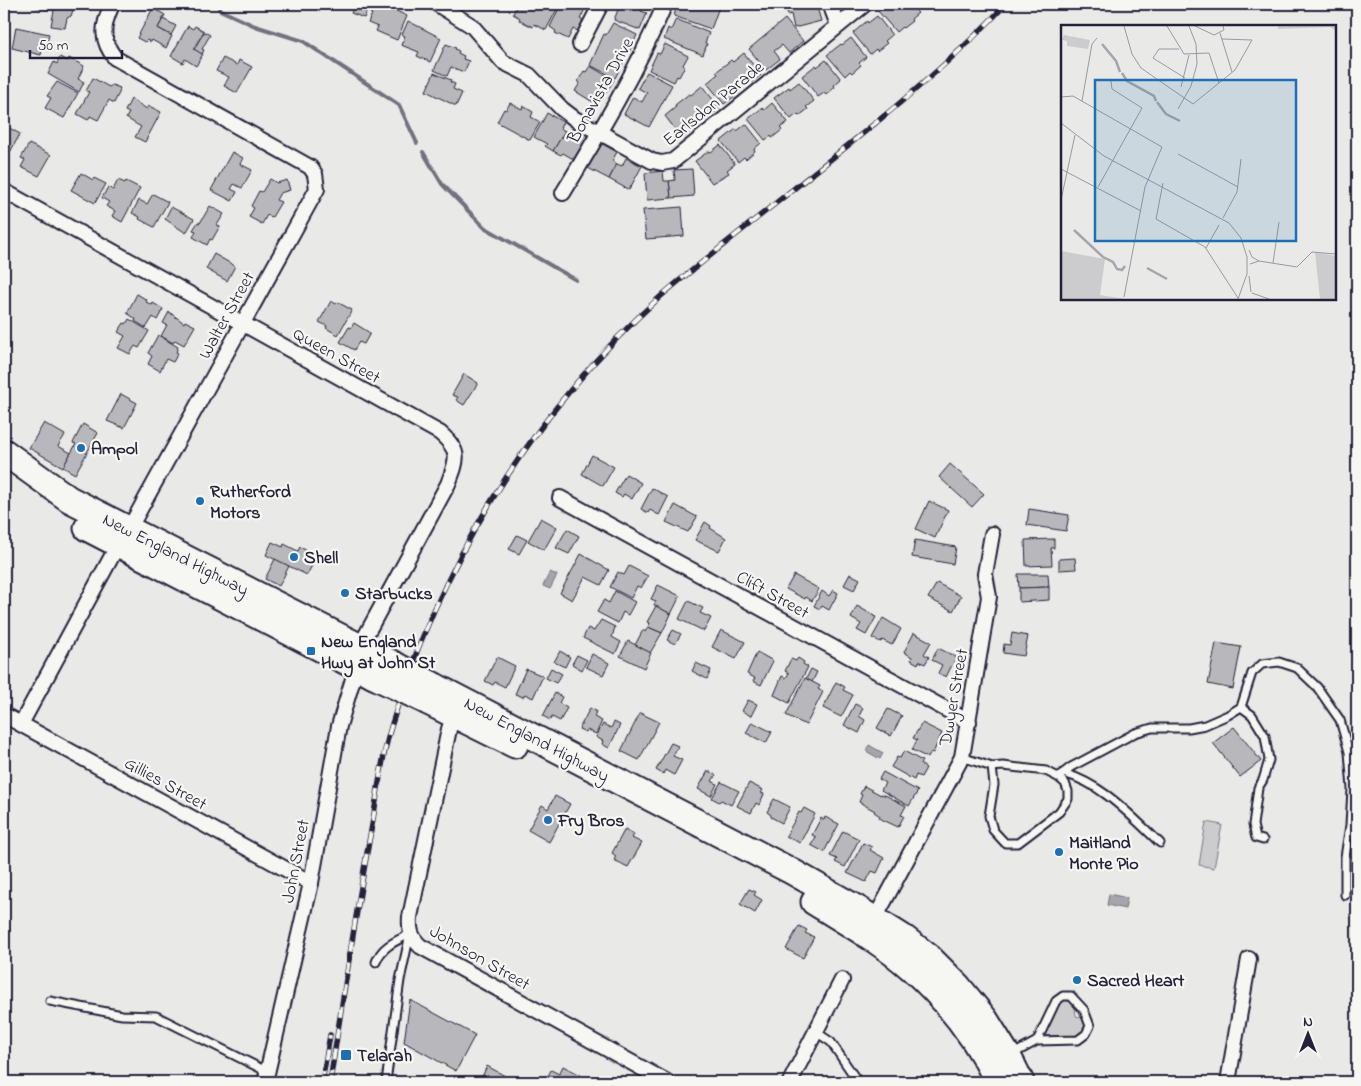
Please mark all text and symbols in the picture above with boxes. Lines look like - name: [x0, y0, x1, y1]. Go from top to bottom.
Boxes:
- inset map: [1061, 25, 1336, 300]
- scale bar: [30, 28, 122, 60]
- street label: Bonavista Drive: [561, 33, 642, 149]
- text: 50 m: [38, 35, 69, 57]
- street label: Earlsdon Parade: [658, 55, 771, 154]
- street label: Walter Street: [193, 268, 262, 364]
- street label: Queen Street: [287, 322, 385, 392]
- place label: Ampol: [91, 437, 138, 463]
- marker: Ampol: [75, 442, 87, 454]
- place label: Rutherford Motors: [210, 480, 292, 527]
- marker: Rutherford Motors: [194, 495, 206, 507]
- street label: New England Highway: [97, 508, 253, 605]
- place label: Shell: [304, 546, 338, 572]
- marker: Shell: [288, 551, 300, 563]
- street label: Clift Street: [731, 565, 813, 626]
- place label: Starbucks: [355, 582, 433, 608]
- marker: Starbucks: [339, 587, 351, 599]
- place label: New England Hwy at John St: [321, 630, 436, 678]
- marker: New England Hwy at John St: [305, 645, 317, 657]
- street label: Dwyer Street: [933, 647, 976, 749]
- street label: New England Highway: [458, 691, 613, 791]
- street label: Gillies Street: [119, 751, 211, 818]
- place label: Fry Bros: [557, 809, 625, 836]
- marker: Fry Bros: [542, 814, 554, 826]
- street label: John Street: [276, 817, 318, 906]
- place label: Maitland Monte Pio: [1069, 831, 1139, 878]
- marker: Maitland Monte Pio: [1053, 846, 1065, 858]
- street label: Johnson Street: [424, 919, 534, 998]
- place label: Sacred Heart: [1087, 969, 1185, 995]
- marker: Sacred Heart: [1071, 974, 1083, 986]
- north arrow: [1284, 1008, 1334, 1058]
- text: N: [1303, 1012, 1313, 1033]
- place label: Telarah: [357, 1044, 412, 1070]
- marker: Telarah: [339, 1048, 353, 1062]

